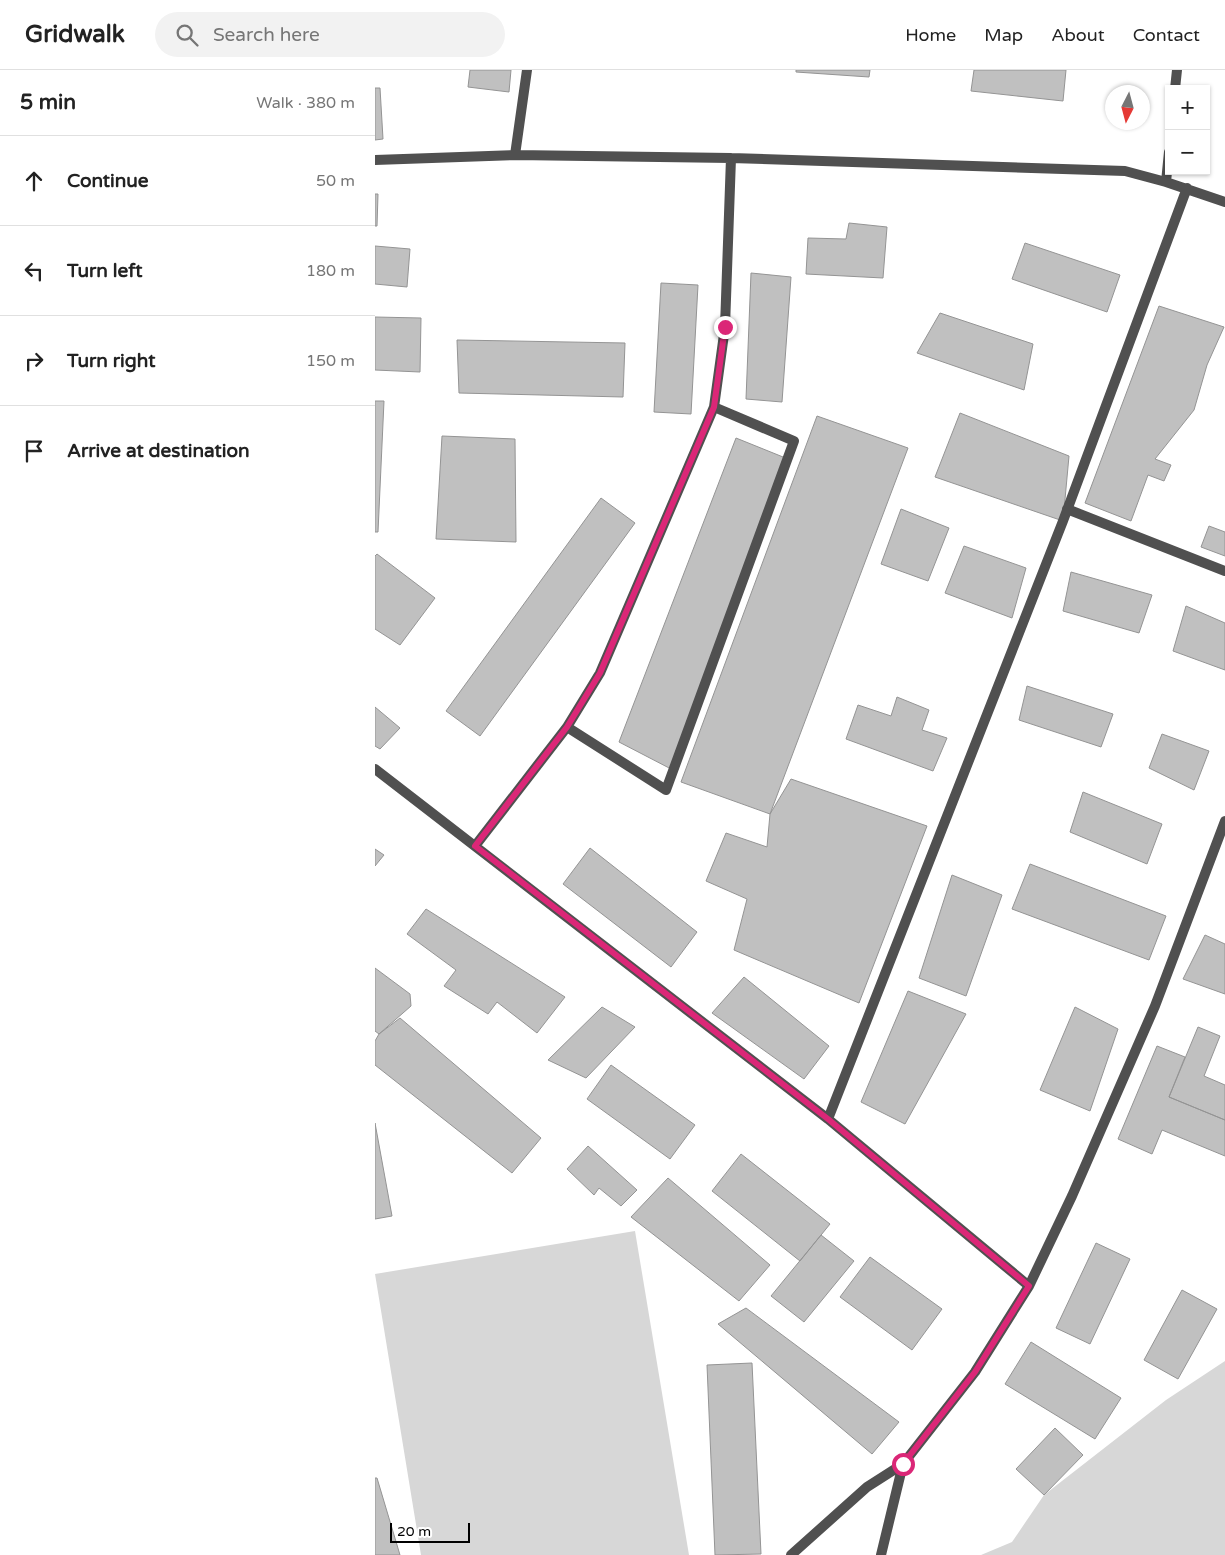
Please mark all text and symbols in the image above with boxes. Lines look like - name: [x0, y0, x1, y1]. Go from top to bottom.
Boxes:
- search box: [155, 12, 505, 57]
- text: Gridwalk: [25, 20, 125, 49]
- icon: search: [173, 21, 201, 49]
- text: Search here: [213, 24, 320, 46]
- text: Home: [905, 24, 956, 46]
- text: Map: [984, 24, 1023, 46]
- text: About: [1051, 24, 1105, 46]
- text: Contact: [1133, 24, 1200, 46]
- north arrow: [1105, 85, 1150, 130]
- map controls: [1165, 85, 1210, 175]
- button: +: [1165, 85, 1210, 130]
- text: 5 min: [20, 90, 76, 115]
- text: Walk · 380 m: [256, 93, 355, 113]
- button: −: [1165, 130, 1210, 175]
- icon: ahead: [20, 167, 48, 195]
- text: Continue: [67, 170, 149, 192]
- text: 50 m: [316, 171, 355, 191]
- icon: left: [20, 257, 48, 285]
- text: Turn left: [67, 260, 143, 282]
- text: 180 m: [306, 261, 355, 281]
- route end: [714, 316, 737, 339]
- icon: right: [20, 347, 48, 375]
- text: Turn right: [67, 350, 155, 372]
- text: 150 m: [306, 351, 355, 371]
- icon: arrive: [20, 437, 48, 465]
- text: Arrive at destination: [67, 440, 250, 462]
- route start: [892, 1453, 915, 1476]
- scale bar: [390, 1520, 470, 1543]
- text: 20 m: [397, 1523, 431, 1540]

